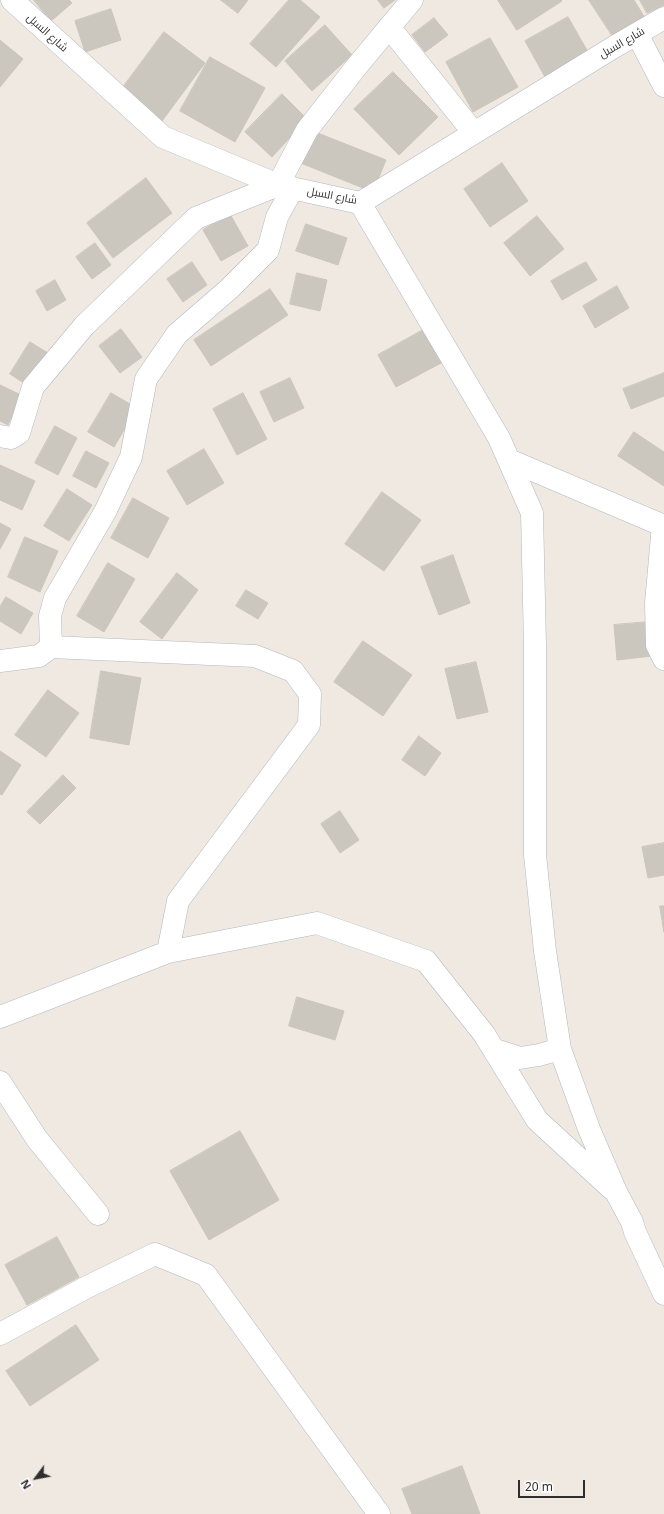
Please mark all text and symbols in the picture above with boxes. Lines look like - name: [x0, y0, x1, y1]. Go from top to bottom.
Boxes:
- street label: شارع السبل: [24, 11, 70, 55]
- street label: شارع السبل: [597, 25, 647, 61]
- street label: شارع السبل: [306, 185, 358, 207]
- north arrow: [16, 1458, 56, 1498]
- scale bar: [520, 1472, 587, 1498]
- text: N: [17, 1477, 34, 1492]
- text: 20 m: [525, 1478, 553, 1495]

